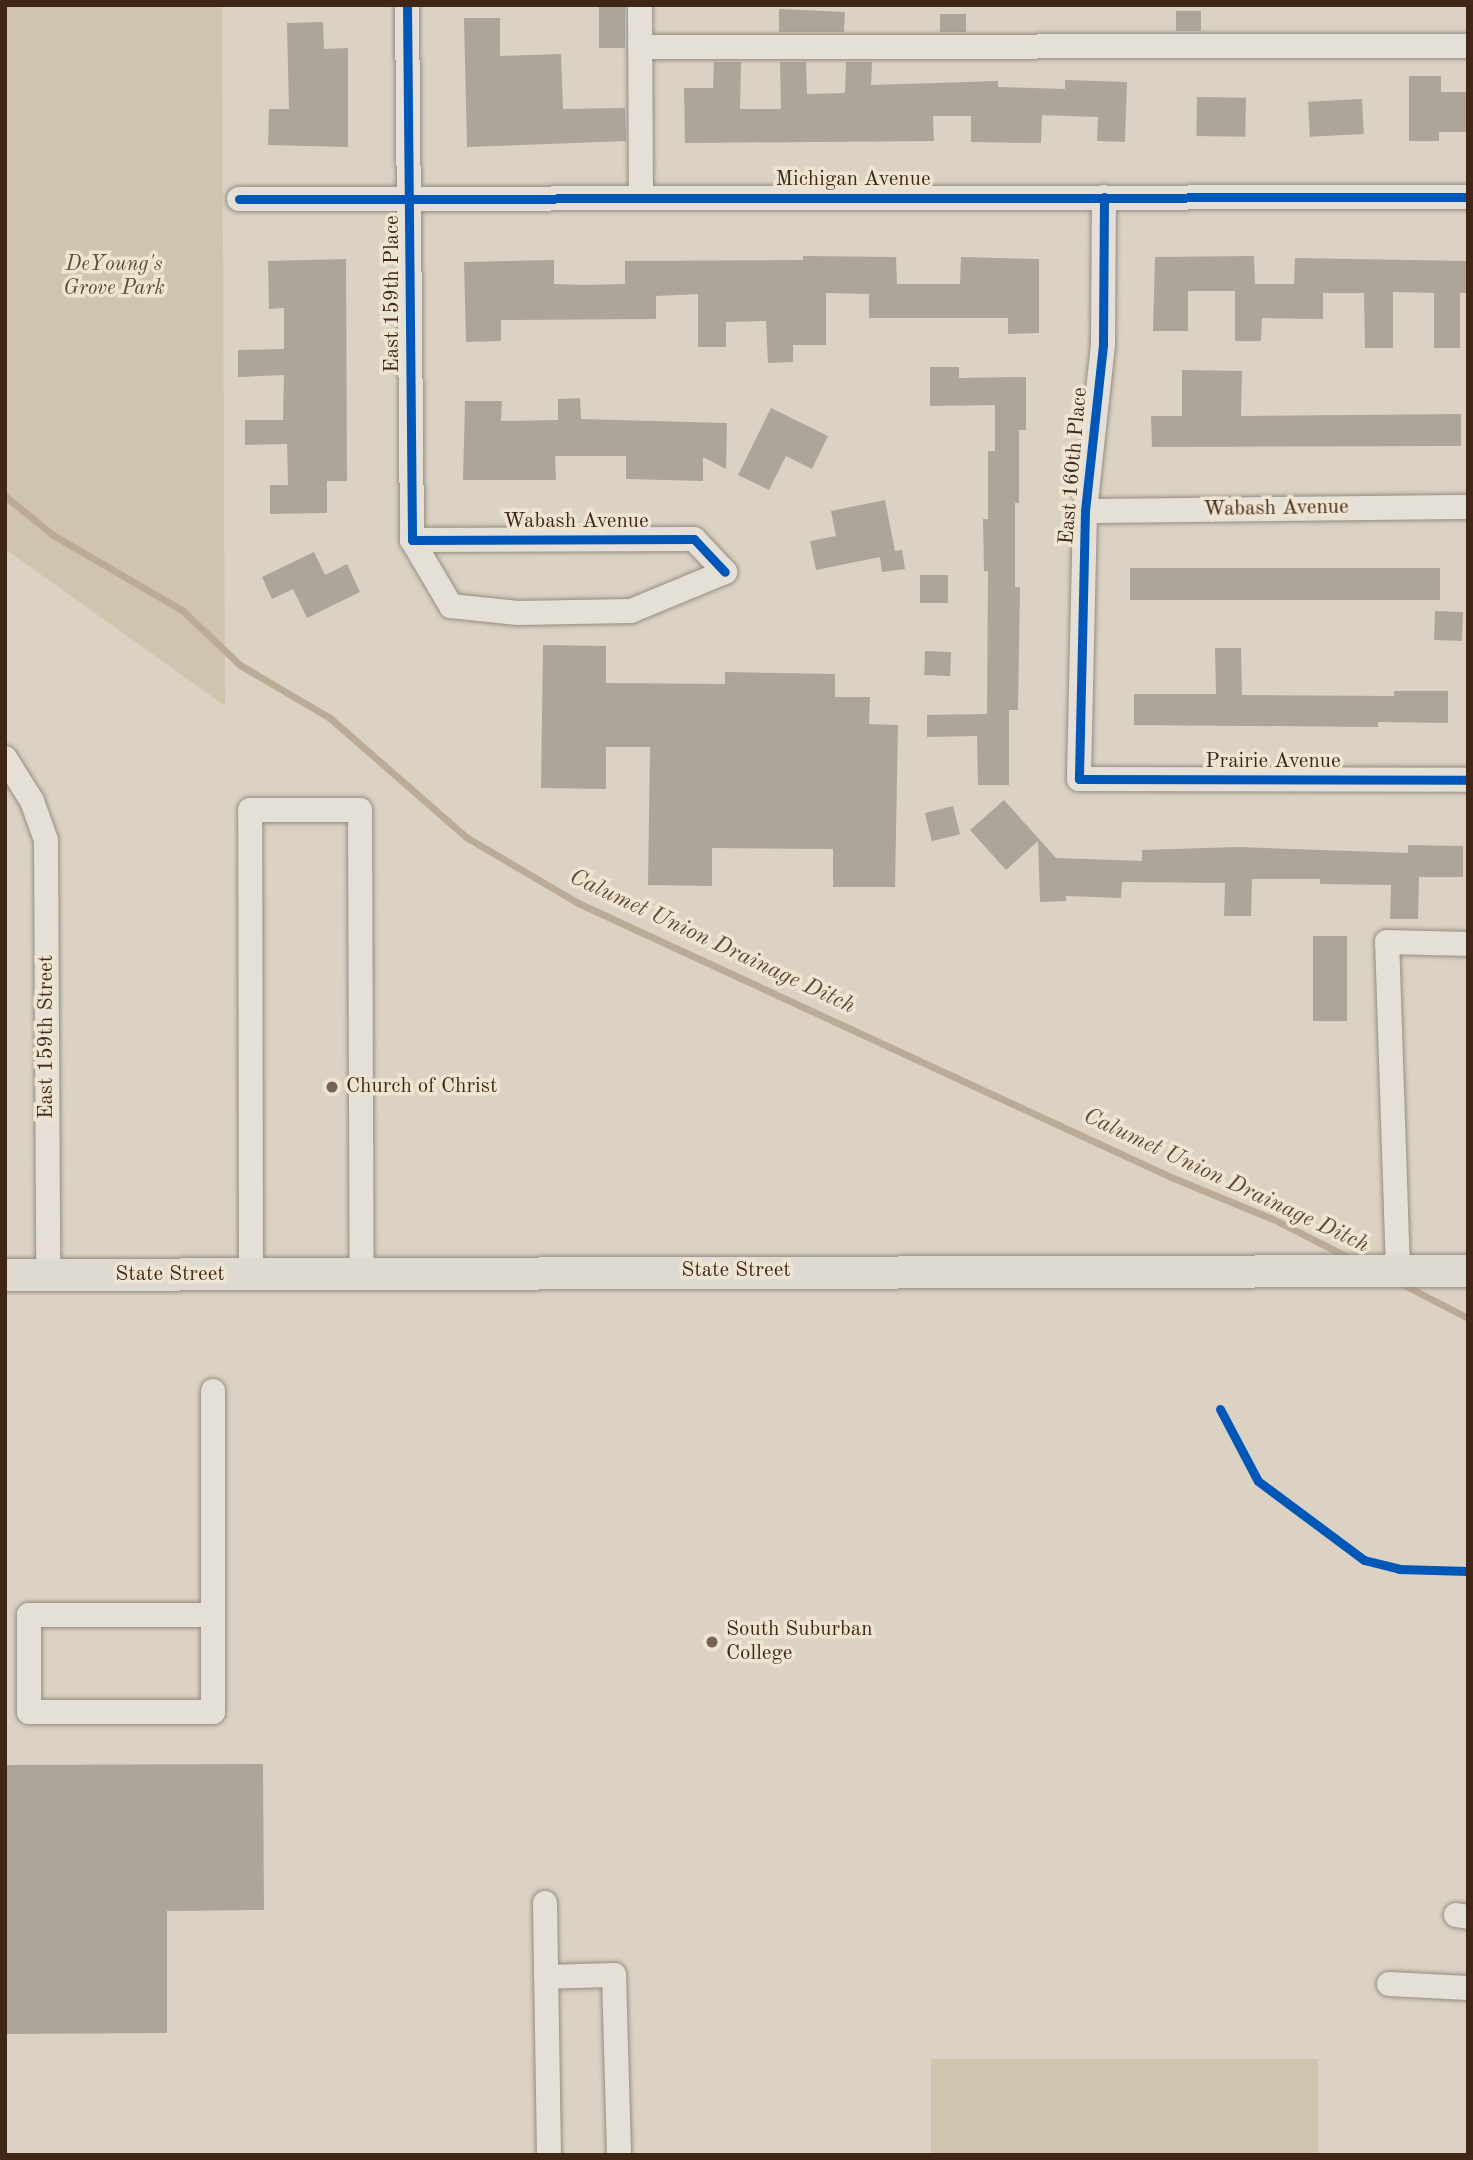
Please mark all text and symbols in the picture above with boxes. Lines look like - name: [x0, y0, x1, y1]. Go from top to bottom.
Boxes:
- street label: Michigan Avenue: [775, 167, 931, 193]
- street label: East 159th Place: [380, 215, 406, 373]
- park label: DeYoung's Grove Park: [63, 252, 165, 302]
- street label: East 160th Place: [1055, 386, 1093, 546]
- street label: Wabash Avenue: [1203, 495, 1349, 523]
- street label: Wabash Avenue: [503, 509, 649, 535]
- street label: Prairie Avenue: [1205, 749, 1341, 775]
- water label: Calumet Union Drainage Ditch: [565, 864, 859, 1020]
- street label: East 159th Street: [34, 955, 60, 1119]
- place label: Church of Christ: [346, 1074, 497, 1100]
- marker: Church of Christ: [324, 1079, 340, 1095]
- water label: Calumet Union Drainage Ditch: [1079, 1103, 1373, 1259]
- street label: State Street: [681, 1258, 791, 1284]
- street label: State Street: [115, 1262, 225, 1288]
- place label: South Suburban College: [726, 1617, 873, 1667]
- marker: South Suburban College: [704, 1634, 720, 1650]

